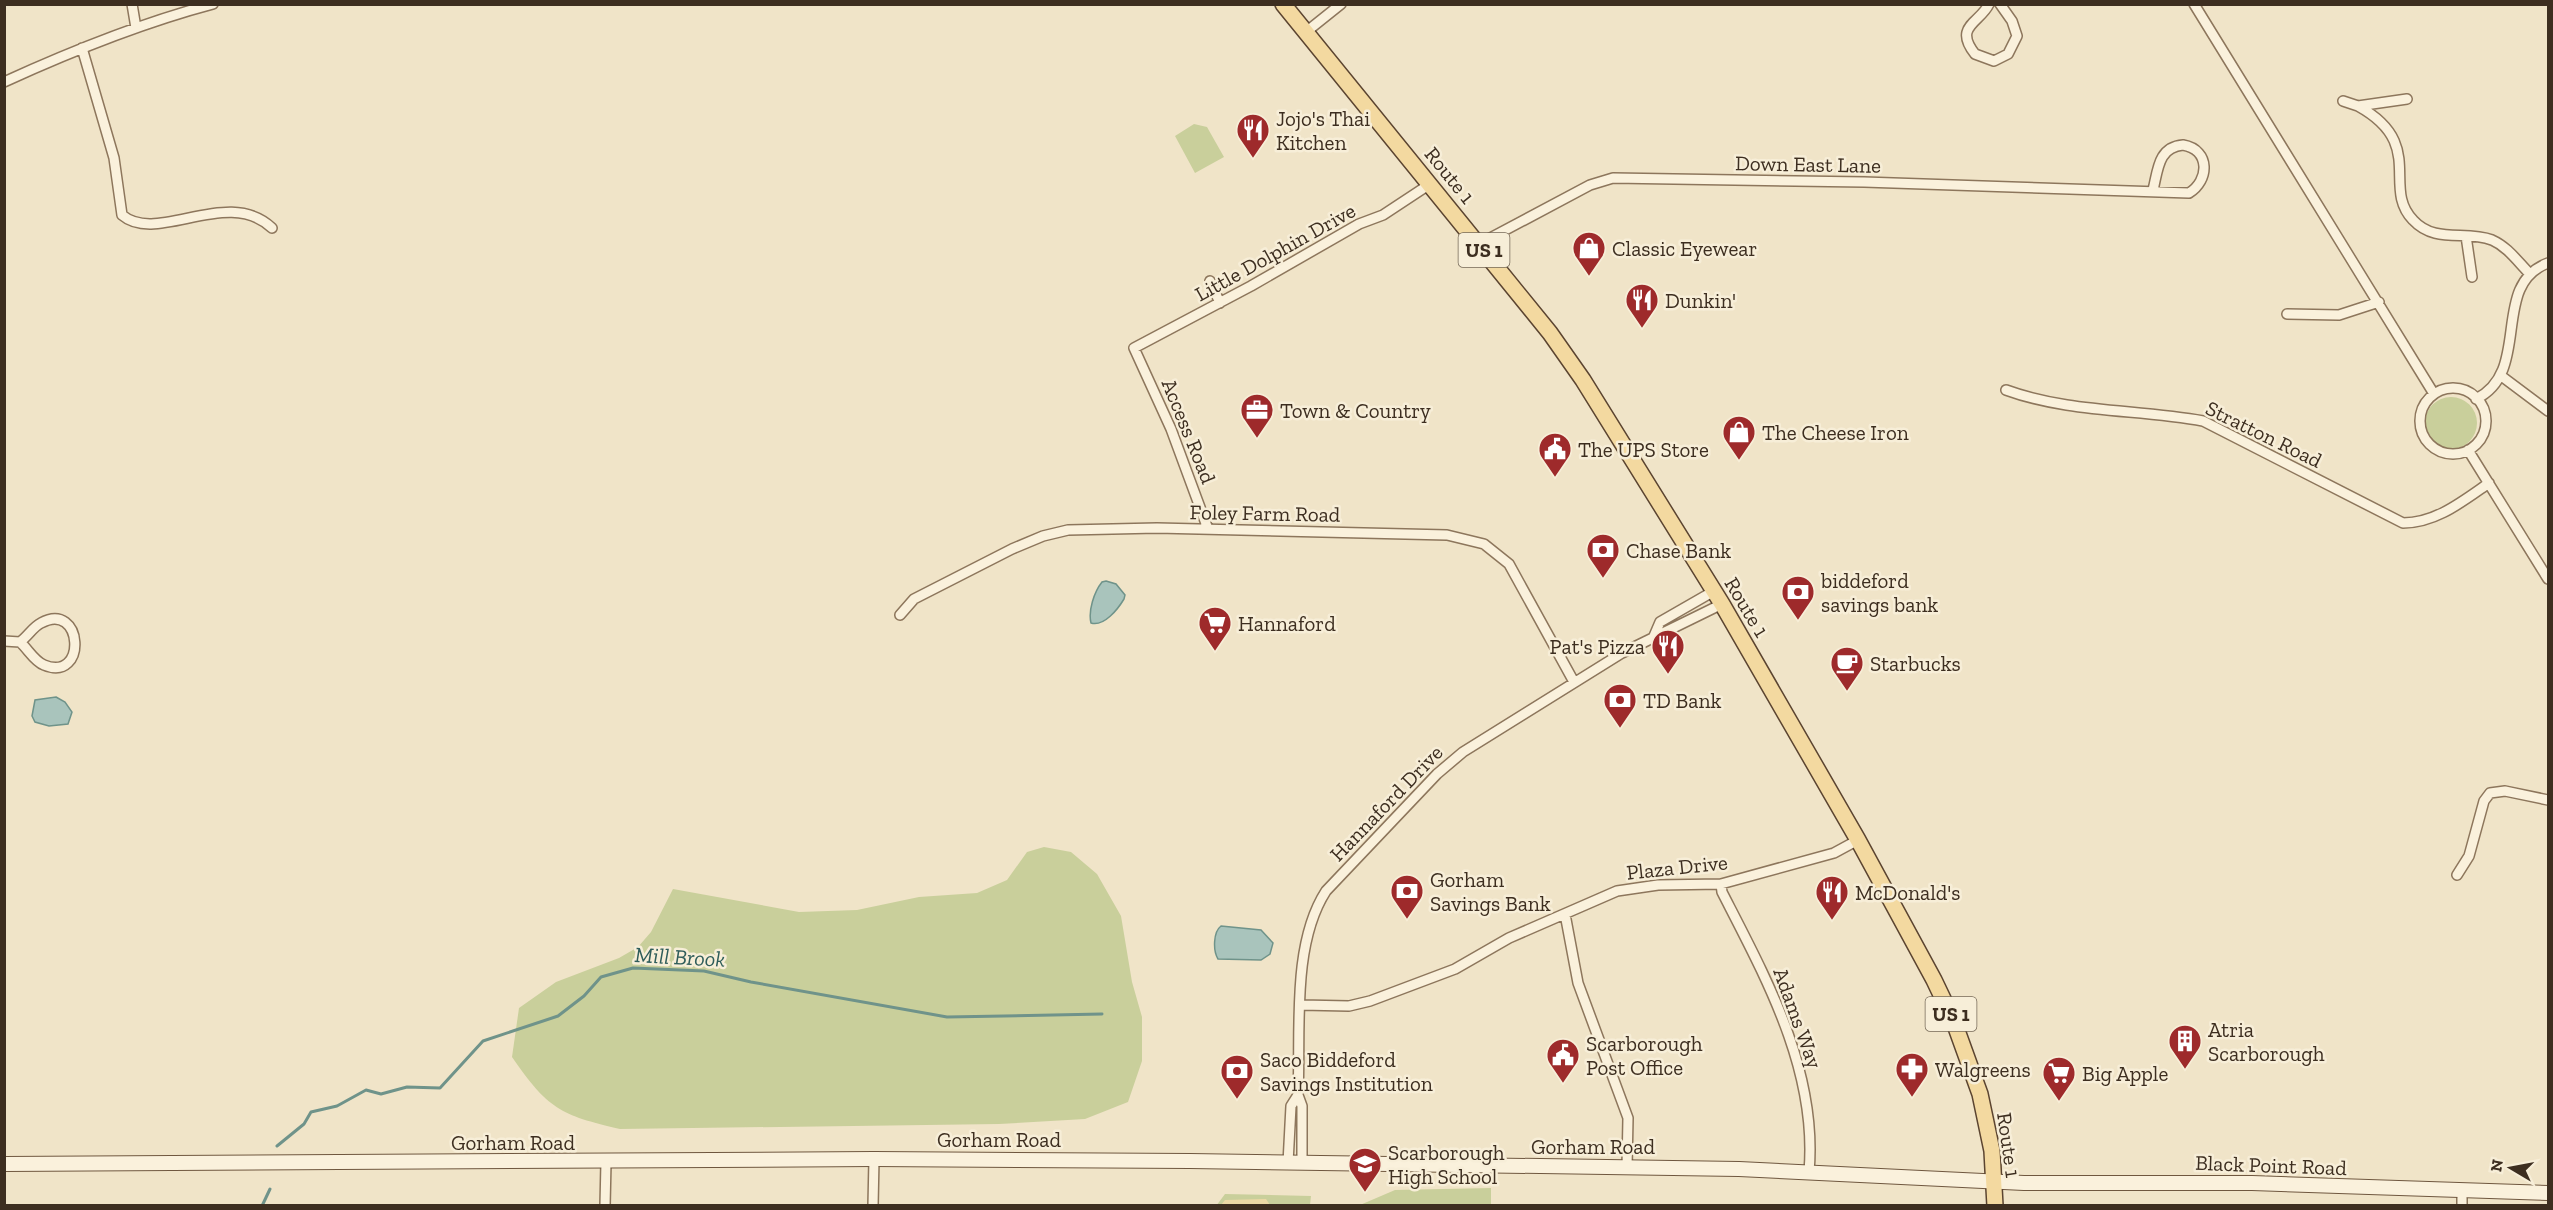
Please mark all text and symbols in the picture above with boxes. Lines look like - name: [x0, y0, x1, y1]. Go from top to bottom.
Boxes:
- place label: Jojo's Thai Kitchen: [1276, 106, 1370, 155]
- restaurant icon: Jojo's Thai Kitchen: [1235, 112, 1271, 159]
- street label: Route 1: [1420, 142, 1480, 208]
- street label: Down East Lane: [1735, 150, 1881, 178]
- street label: Little Dolphin Drive: [1190, 197, 1360, 306]
- shop icon: Classic Eyewear: [1571, 230, 1607, 277]
- road number: US 1: [1458, 233, 1510, 267]
- place label: Classic Eyewear: [1612, 236, 1757, 261]
- restaurant icon: Dunkin': [1624, 282, 1660, 329]
- place label: Dunkin': [1665, 288, 1736, 313]
- street label: Access Road: [1157, 375, 1222, 488]
- office icon: Town & Country: [1239, 392, 1275, 439]
- street label: Stratton Road: [2202, 395, 2327, 473]
- place label: Town & Country: [1280, 398, 1431, 423]
- shop icon: The Cheese Iron: [1721, 414, 1757, 461]
- place label: The Cheese Iron: [1762, 420, 1909, 445]
- public building icon: The UPS Store: [1537, 431, 1573, 478]
- place label: The UPS Store: [1578, 437, 1709, 462]
- street label: Foley Farm Road: [1189, 499, 1341, 527]
- bank icon: Chase Bank: [1585, 532, 1621, 579]
- place label: Chase Bank: [1626, 538, 1731, 563]
- place label: biddeford savings bank: [1820, 568, 1938, 617]
- street label: Route 1: [1719, 572, 1775, 642]
- bank icon: biddeford savings bank: [1780, 574, 1816, 621]
- supermarket icon: Hannaford: [1197, 605, 1233, 652]
- place label: Hannaford: [1238, 611, 1336, 636]
- restaurant icon: Pat's Pizza: [1650, 628, 1686, 675]
- place label: Pat's Pizza: [1550, 634, 1645, 659]
- cafe icon: Starbucks: [1829, 645, 1865, 692]
- place label: Starbucks: [1870, 651, 1961, 676]
- bank icon: TD Bank: [1602, 682, 1638, 729]
- place label: TD Bank: [1643, 688, 1721, 713]
- street label: Hannaford Drive: [1324, 740, 1448, 866]
- street label: Plaza Drive: [1625, 849, 1729, 885]
- place label: Gorham Savings Bank: [1430, 867, 1551, 916]
- bank icon: Gorham Savings Bank: [1389, 873, 1425, 920]
- restaurant icon: McDonald's: [1814, 874, 1850, 921]
- place label: McDonald's: [1855, 880, 1960, 905]
- water label: Mill Brook: [634, 941, 726, 973]
- street label: Adams Way: [1768, 964, 1828, 1072]
- road number: US 1: [1926, 997, 1976, 1031]
- place label: Atria Scarborough: [2208, 1017, 2325, 1066]
- building icon: Atria Scarborough: [2167, 1023, 2203, 1070]
- place label: Scarborough Post Office: [1586, 1031, 1703, 1080]
- public building icon: Scarborough Post Office: [1545, 1037, 1581, 1084]
- place label: Saco Biddeford Savings Institution: [1260, 1047, 1433, 1096]
- pharmacy icon: Walgreens: [1894, 1051, 1930, 1098]
- bank icon: Saco Biddeford Savings Institution: [1219, 1053, 1255, 1100]
- supermarket icon: Big Apple: [2041, 1055, 2077, 1102]
- place label: Walgreens: [1935, 1057, 2031, 1082]
- place label: Big Apple: [2082, 1061, 2168, 1086]
- street label: Route 1: [1992, 1111, 2026, 1179]
- street label: Gorham Road: [937, 1127, 1061, 1152]
- street label: Gorham Road: [451, 1130, 575, 1155]
- street label: Gorham Road: [1531, 1134, 1655, 1159]
- north arrow: [2481, 1138, 2541, 1198]
- place label: Scarborough High School: [1388, 1140, 1505, 1189]
- school or university icon: Scarborough High School: [1347, 1146, 1383, 1193]
- street label: Black Point Road: [2195, 1150, 2348, 1180]
- text: N: [2486, 1158, 2507, 1173]

